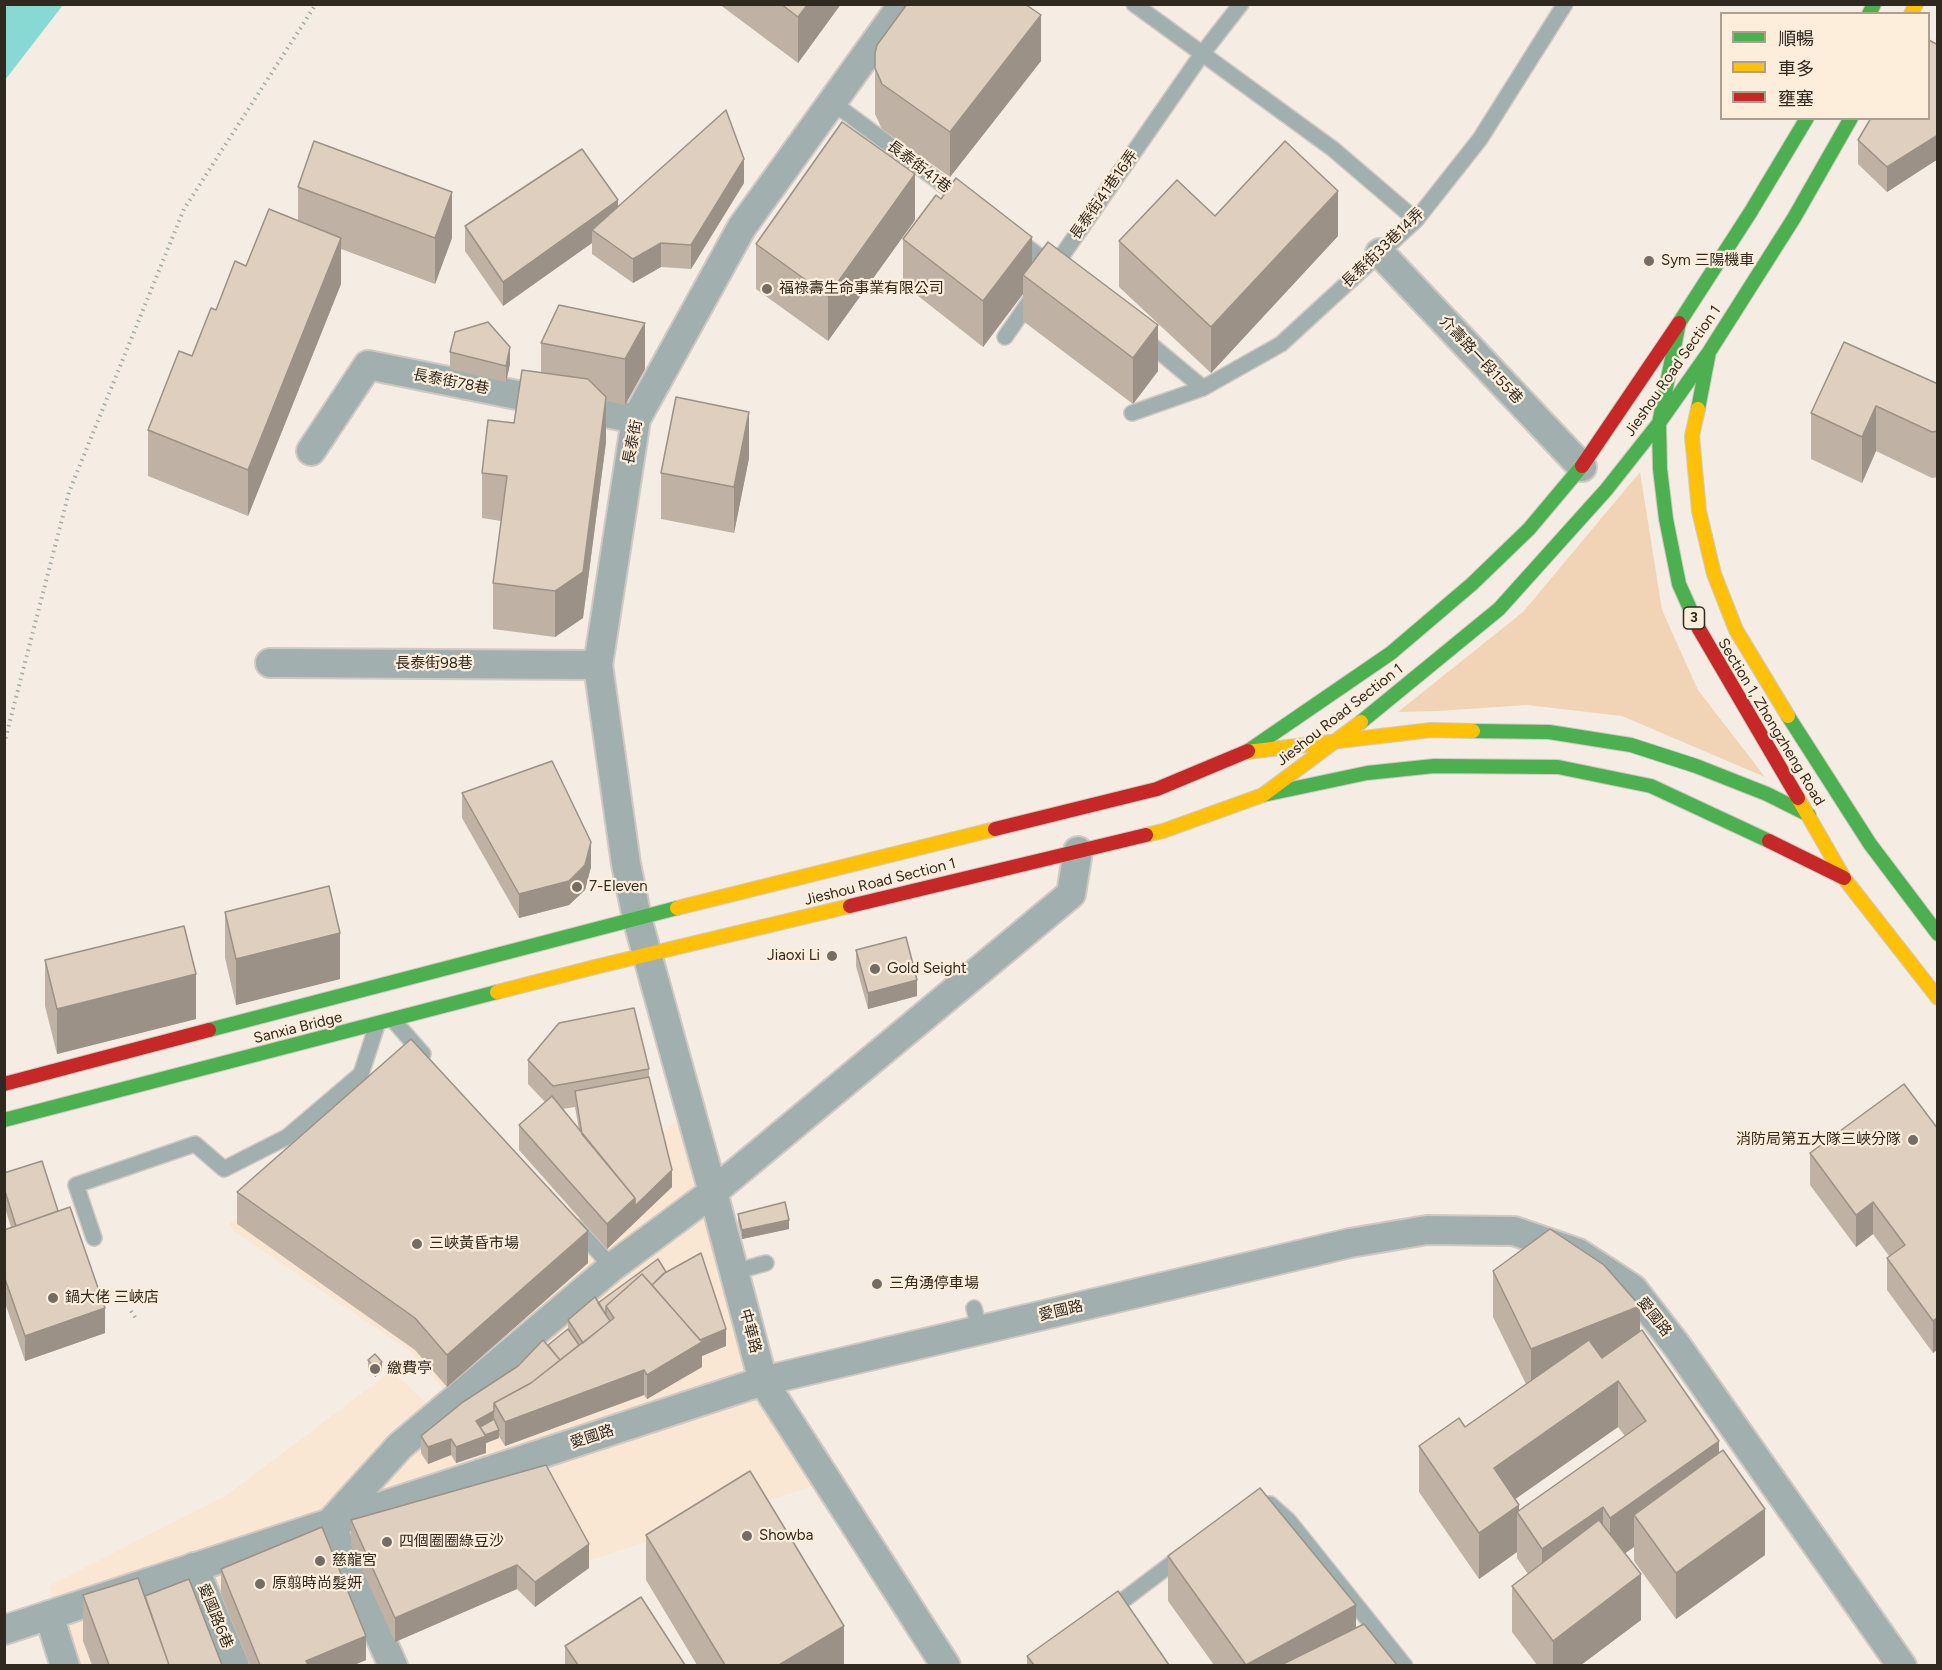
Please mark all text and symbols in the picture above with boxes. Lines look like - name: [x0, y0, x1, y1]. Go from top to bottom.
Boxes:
- legend: [1720, 12, 1930, 120]
- text: 順暢: [1778, 28, 1814, 50]
- text: 車多: [1778, 58, 1814, 80]
- text: 壅塞: [1778, 88, 1814, 110]
- street label: 長泰街41巷: [883, 137, 955, 197]
- street label: 長泰街41巷16弄: [1066, 147, 1142, 243]
- street label: 長泰街33巷14弄: [1338, 204, 1428, 292]
- place label: Sym 三陽機車: [1661, 252, 1755, 270]
- marker: Sym 三陽機車: [1642, 254, 1656, 268]
- place label: 福祿壽生命事業有限公司: [779, 280, 944, 298]
- marker: 福祿壽生命事業有限公司: [760, 282, 774, 296]
- street label: Jieshou Road Section 1: [1621, 302, 1725, 440]
- street label: 介壽路一段155巷: [1436, 312, 1526, 408]
- street label: 長泰街78巷: [411, 366, 491, 398]
- street label: 長泰街: [620, 418, 646, 466]
- road number: 3: [1684, 607, 1704, 629]
- street label: Section 1, Zhongzheng Road: [1714, 635, 1828, 809]
- street label: 長泰街98巷: [395, 655, 473, 673]
- street label: Jieshou Road Section 1: [1273, 660, 1407, 770]
- street label: Jieshou Road Section 1: [802, 854, 958, 910]
- place label: 7-Eleven: [589, 878, 648, 896]
- marker: 7-Eleven: [570, 880, 584, 894]
- place label: Jiaoxi Li: [767, 947, 820, 965]
- marker: Jiaoxi Li: [825, 949, 839, 963]
- place label: Gold Seight: [887, 960, 967, 978]
- marker: Gold Seight: [868, 962, 882, 976]
- street label: Sanxia Bridge: [252, 1008, 344, 1048]
- place label: 消防局第五大隊三峽分隊: [1736, 1131, 1901, 1149]
- marker: 消防局第五大隊三峽分隊: [1906, 1133, 1920, 1147]
- place label: 三峽黃昏市場: [429, 1235, 519, 1253]
- marker: 三峽黃昏市場: [410, 1237, 424, 1251]
- place label: 三角湧停車場: [889, 1275, 979, 1293]
- marker: 三角湧停車場: [870, 1277, 884, 1291]
- place label: 鍋大佬 三峽店: [65, 1289, 159, 1307]
- marker: 鍋大佬 三峽店: [46, 1291, 60, 1305]
- street label: 愛國路: [1633, 1294, 1675, 1340]
- street label: 愛國路: [1037, 1297, 1085, 1325]
- street label: 中華路: [735, 1307, 765, 1355]
- place label: 繳費亭: [387, 1360, 432, 1378]
- marker: 繳費亭: [368, 1362, 382, 1376]
- street label: 愛國路: [568, 1421, 616, 1453]
- place label: Showba: [759, 1527, 813, 1545]
- marker: Showba: [740, 1529, 754, 1543]
- place label: 四個圈圈綠豆沙: [399, 1533, 504, 1551]
- marker: 四個圈圈綠豆沙: [380, 1535, 394, 1549]
- place label: 慈龍宮: [332, 1552, 377, 1570]
- marker: 慈龍宮: [313, 1554, 327, 1568]
- place label: 原翦時尚髮妍: [272, 1575, 362, 1593]
- marker: 原翦時尚髮妍: [253, 1577, 267, 1591]
- street label: 愛國路6巷: [194, 1581, 236, 1651]

